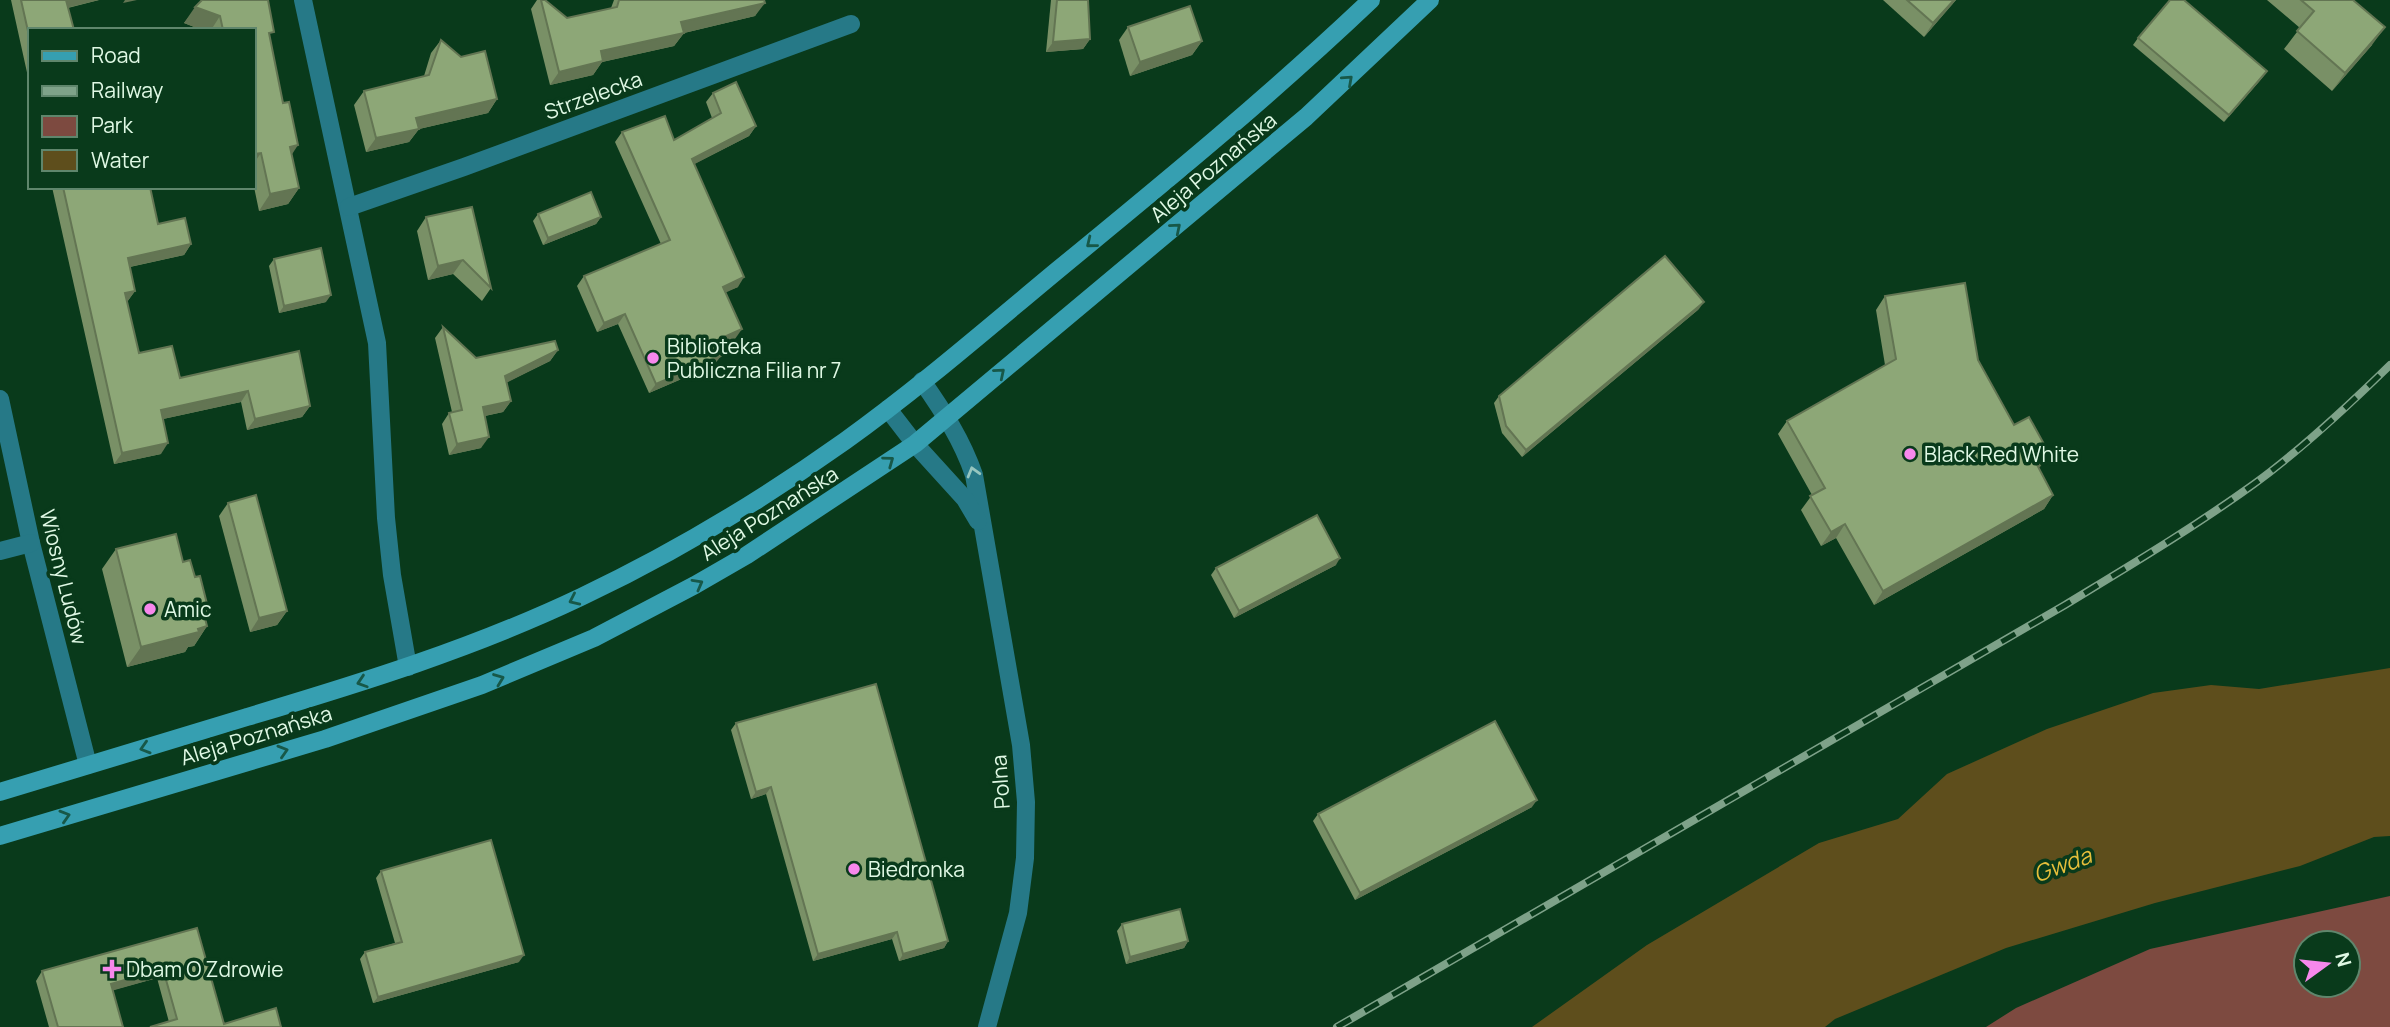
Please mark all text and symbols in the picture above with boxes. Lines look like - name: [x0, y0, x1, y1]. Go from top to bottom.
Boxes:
- legend: [28, 28, 256, 189]
- text: Road: [91, 41, 141, 69]
- street label: Strzelecka: [540, 64, 646, 126]
- one-way arrow: [1340, 75, 1353, 88]
- text: Railway: [91, 76, 163, 104]
- street label: Aleja Poznańska: [1144, 106, 1282, 228]
- text: Park: [91, 111, 133, 139]
- text: Water: [91, 146, 150, 174]
- one-way arrow: [1167, 224, 1180, 236]
- one-way arrow: [1086, 235, 1099, 247]
- place label: Biblioteka Publiczna Filia nr 7: [667, 332, 841, 384]
- marker: Biblioteka Publiczna Filia nr 7: [645, 350, 661, 366]
- one-way arrow: [992, 369, 1005, 381]
- place label: Black Red White: [1924, 440, 2079, 468]
- marker: Black Red White: [1902, 446, 1918, 462]
- one-way arrow: [881, 456, 894, 469]
- street label: Aleja Poznańska: [695, 460, 843, 566]
- one-way arrow: [966, 467, 981, 479]
- street label: Wiosny Ludów: [34, 506, 94, 648]
- one-way arrow: [690, 579, 703, 592]
- one-way arrow: [569, 592, 582, 606]
- place label: Amic: [164, 595, 212, 623]
- marker: Amic: [142, 601, 158, 617]
- one-way arrow: [492, 673, 504, 687]
- one-way arrow: [357, 674, 369, 688]
- street label: Aleja Poznańska: [177, 699, 335, 771]
- one-way arrow: [139, 740, 151, 755]
- one-way arrow: [277, 744, 289, 759]
- street label: Polna: [984, 754, 1016, 810]
- one-way arrow: [59, 810, 71, 825]
- water label: Gwda: [2028, 838, 2097, 889]
- place label: Biedronka: [868, 855, 965, 883]
- marker: Biedronka: [846, 861, 862, 877]
- north arrow: [2292, 929, 2362, 999]
- text: N: [2329, 950, 2358, 970]
- place label: Dbam O Zdrowie: [126, 955, 284, 983]
- marker: Dbam O Zdrowie: [104, 961, 120, 977]

